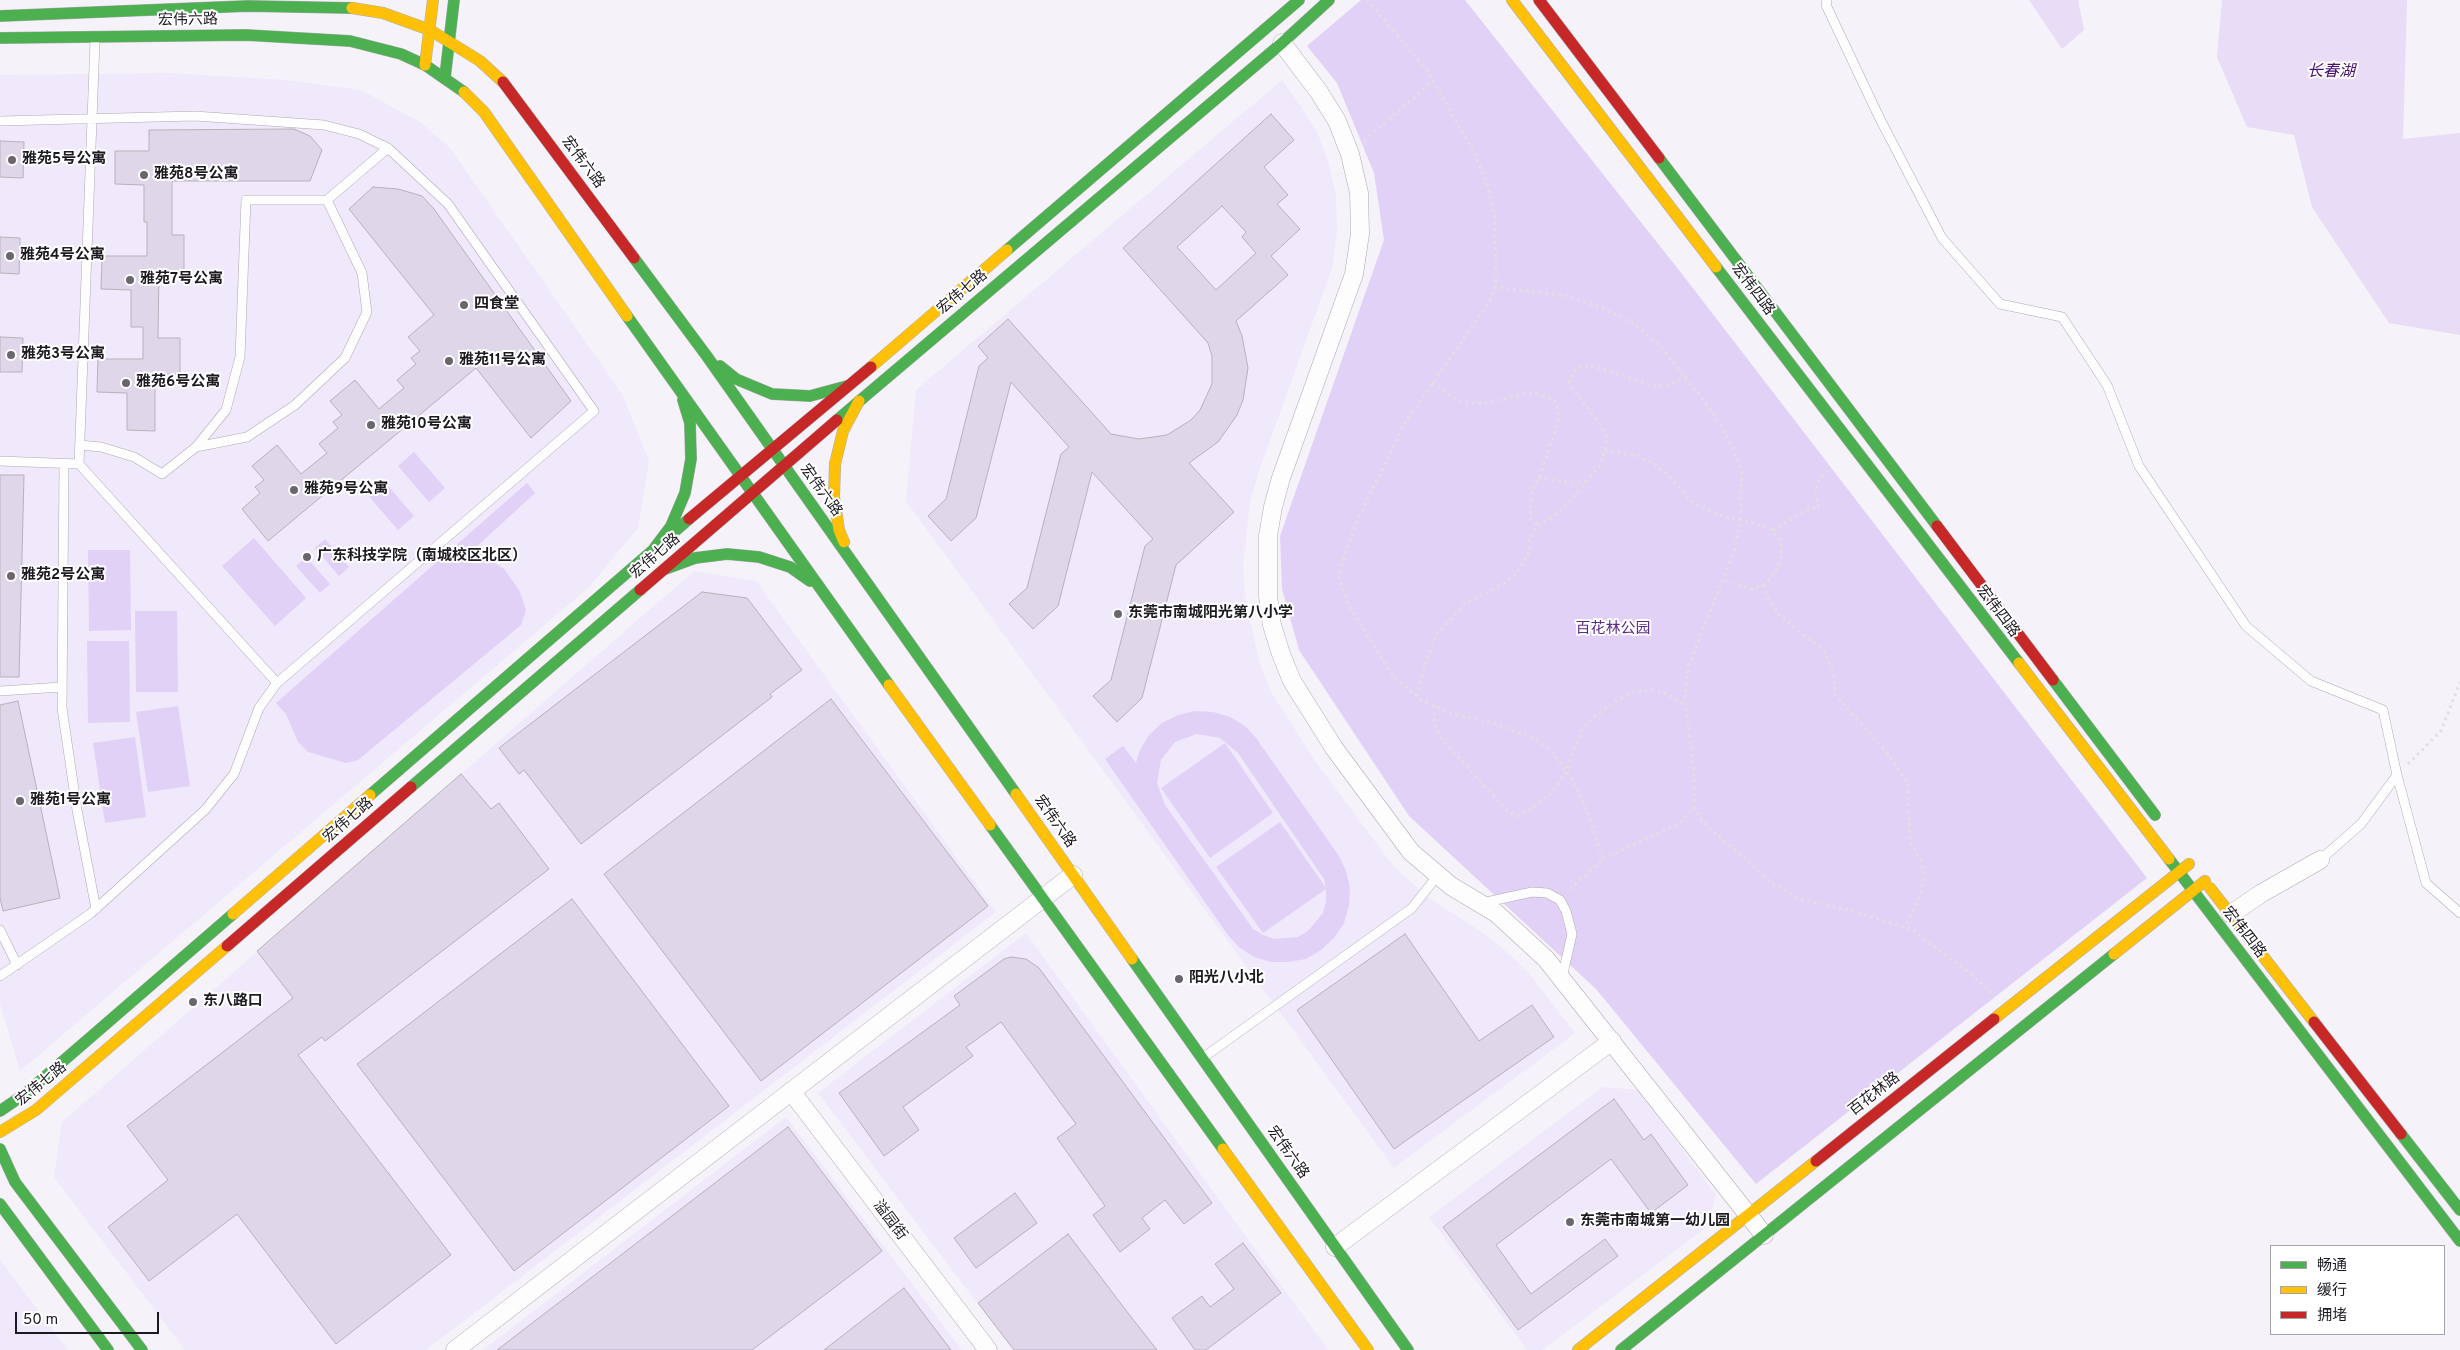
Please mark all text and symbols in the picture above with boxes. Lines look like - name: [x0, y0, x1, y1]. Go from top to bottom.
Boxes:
- street label: 宏伟六路: [158, 11, 218, 31]
- water label: 长春湖: [2307, 63, 2355, 83]
- street label: 宏伟六路: [557, 134, 607, 192]
- place label: 雅苑5号公寓: [22, 151, 106, 169]
- marker: 雅苑5号公寓: [6, 154, 18, 166]
- place label: 雅苑8号公寓: [154, 166, 238, 184]
- marker: 雅苑8号公寓: [138, 169, 150, 181]
- place label: 雅苑4号公寓: [20, 247, 105, 265]
- marker: 雅苑4号公寓: [4, 250, 16, 262]
- street label: 宏伟四路: [1727, 261, 1777, 319]
- street label: 宏伟七路: [934, 267, 992, 319]
- place label: 雅苑7号公寓: [140, 271, 223, 289]
- marker: 雅苑7号公寓: [124, 274, 136, 286]
- place label: 四食堂: [474, 296, 519, 314]
- marker: 四食堂: [458, 299, 470, 311]
- place label: 雅苑3号公寓: [21, 346, 105, 364]
- marker: 雅苑3号公寓: [5, 349, 17, 361]
- place label: 雅苑11号公寓: [459, 352, 546, 370]
- marker: 雅苑11号公寓: [443, 355, 455, 367]
- place label: 雅苑6号公寓: [136, 374, 220, 392]
- marker: 雅苑6号公寓: [120, 377, 132, 389]
- place label: 雅苑10号公寓: [381, 416, 472, 434]
- marker: 雅苑10号公寓: [365, 419, 377, 431]
- street label: 宏伟六路: [795, 461, 845, 521]
- place label: 雅苑9号公寓: [304, 481, 388, 499]
- marker: 雅苑9号公寓: [288, 484, 300, 496]
- street label: 宏伟七路: [627, 531, 685, 583]
- place label: 广东科技学院（南城校区北区）: [317, 548, 527, 566]
- marker: 广东科技学院（南城校区北区）: [301, 551, 313, 563]
- place label: 雅苑2号公寓: [21, 567, 105, 585]
- marker: 雅苑2号公寓: [5, 570, 17, 582]
- street label: 宏伟四路: [1972, 583, 2022, 641]
- place label: 东莞市南城阳光第八小学: [1128, 605, 1293, 623]
- marker: 东莞市南城阳光第八小学: [1112, 608, 1124, 620]
- park label: 百花林公园: [1576, 621, 1650, 639]
- place label: 雅苑1号公寓: [30, 792, 111, 810]
- street label: 宏伟六路: [1029, 792, 1079, 852]
- marker: 雅苑1号公寓: [14, 795, 26, 807]
- street label: 宏伟七路: [320, 795, 378, 847]
- street label: 宏伟四路: [2217, 904, 2269, 962]
- place label: 阳光八小北: [1189, 970, 1264, 988]
- marker: 阳光八小北: [1173, 973, 1185, 985]
- place label: 东八路口: [203, 993, 263, 1011]
- marker: 东八路口: [187, 996, 199, 1008]
- street label: 宏伟七路: [13, 1059, 71, 1111]
- street label: 百花林路: [1846, 1069, 1904, 1121]
- street label: 宏伟六路: [1262, 1123, 1312, 1183]
- street label: 溢园街: [868, 1198, 910, 1244]
- place label: 东莞市南城第一幼儿园: [1580, 1213, 1730, 1231]
- marker: 东莞市南城第一幼儿园: [1564, 1216, 1576, 1228]
- legend: [2270, 1245, 2445, 1335]
- text: 畅通: [2317, 1257, 2347, 1276]
- text: 缓行: [2317, 1282, 2347, 1301]
- scale bar: [18, 1302, 161, 1334]
- text: 拥堵: [2317, 1307, 2347, 1326]
- text: 50 m: [23, 1311, 58, 1330]

